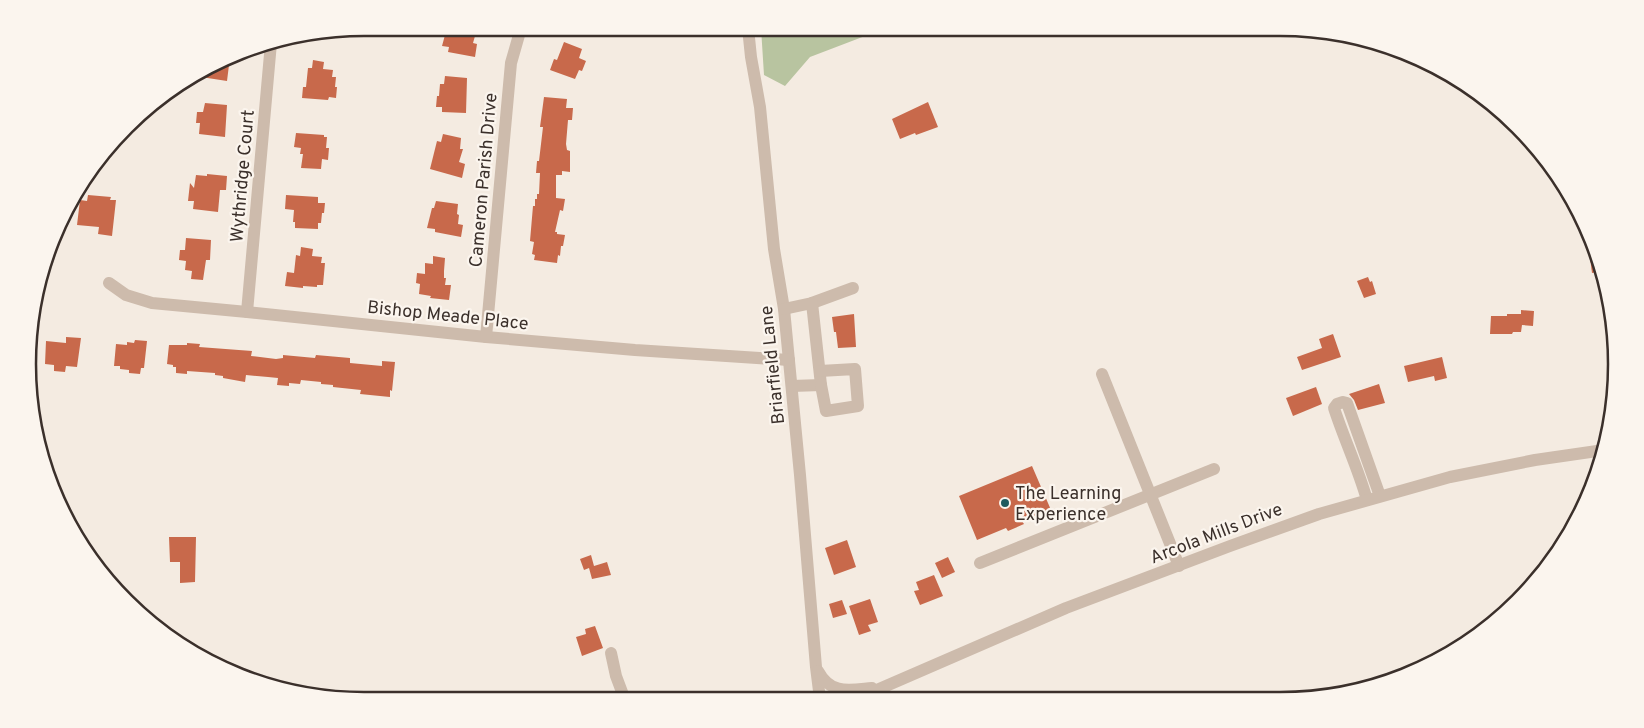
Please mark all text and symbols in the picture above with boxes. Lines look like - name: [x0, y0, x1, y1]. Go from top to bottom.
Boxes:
- street label: Cameron Parish Drive: [465, 92, 504, 268]
- street label: Wythridge Court: [226, 109, 261, 243]
- street label: Bishop Meade Place: [366, 297, 530, 336]
- street label: Briarfield Lane: [756, 304, 791, 425]
- place label: The Learning Experience: [1015, 483, 1121, 527]
- marker: The Learning Experience: [999, 497, 1011, 509]
- street label: Arcola Mills Drive: [1147, 499, 1286, 570]

